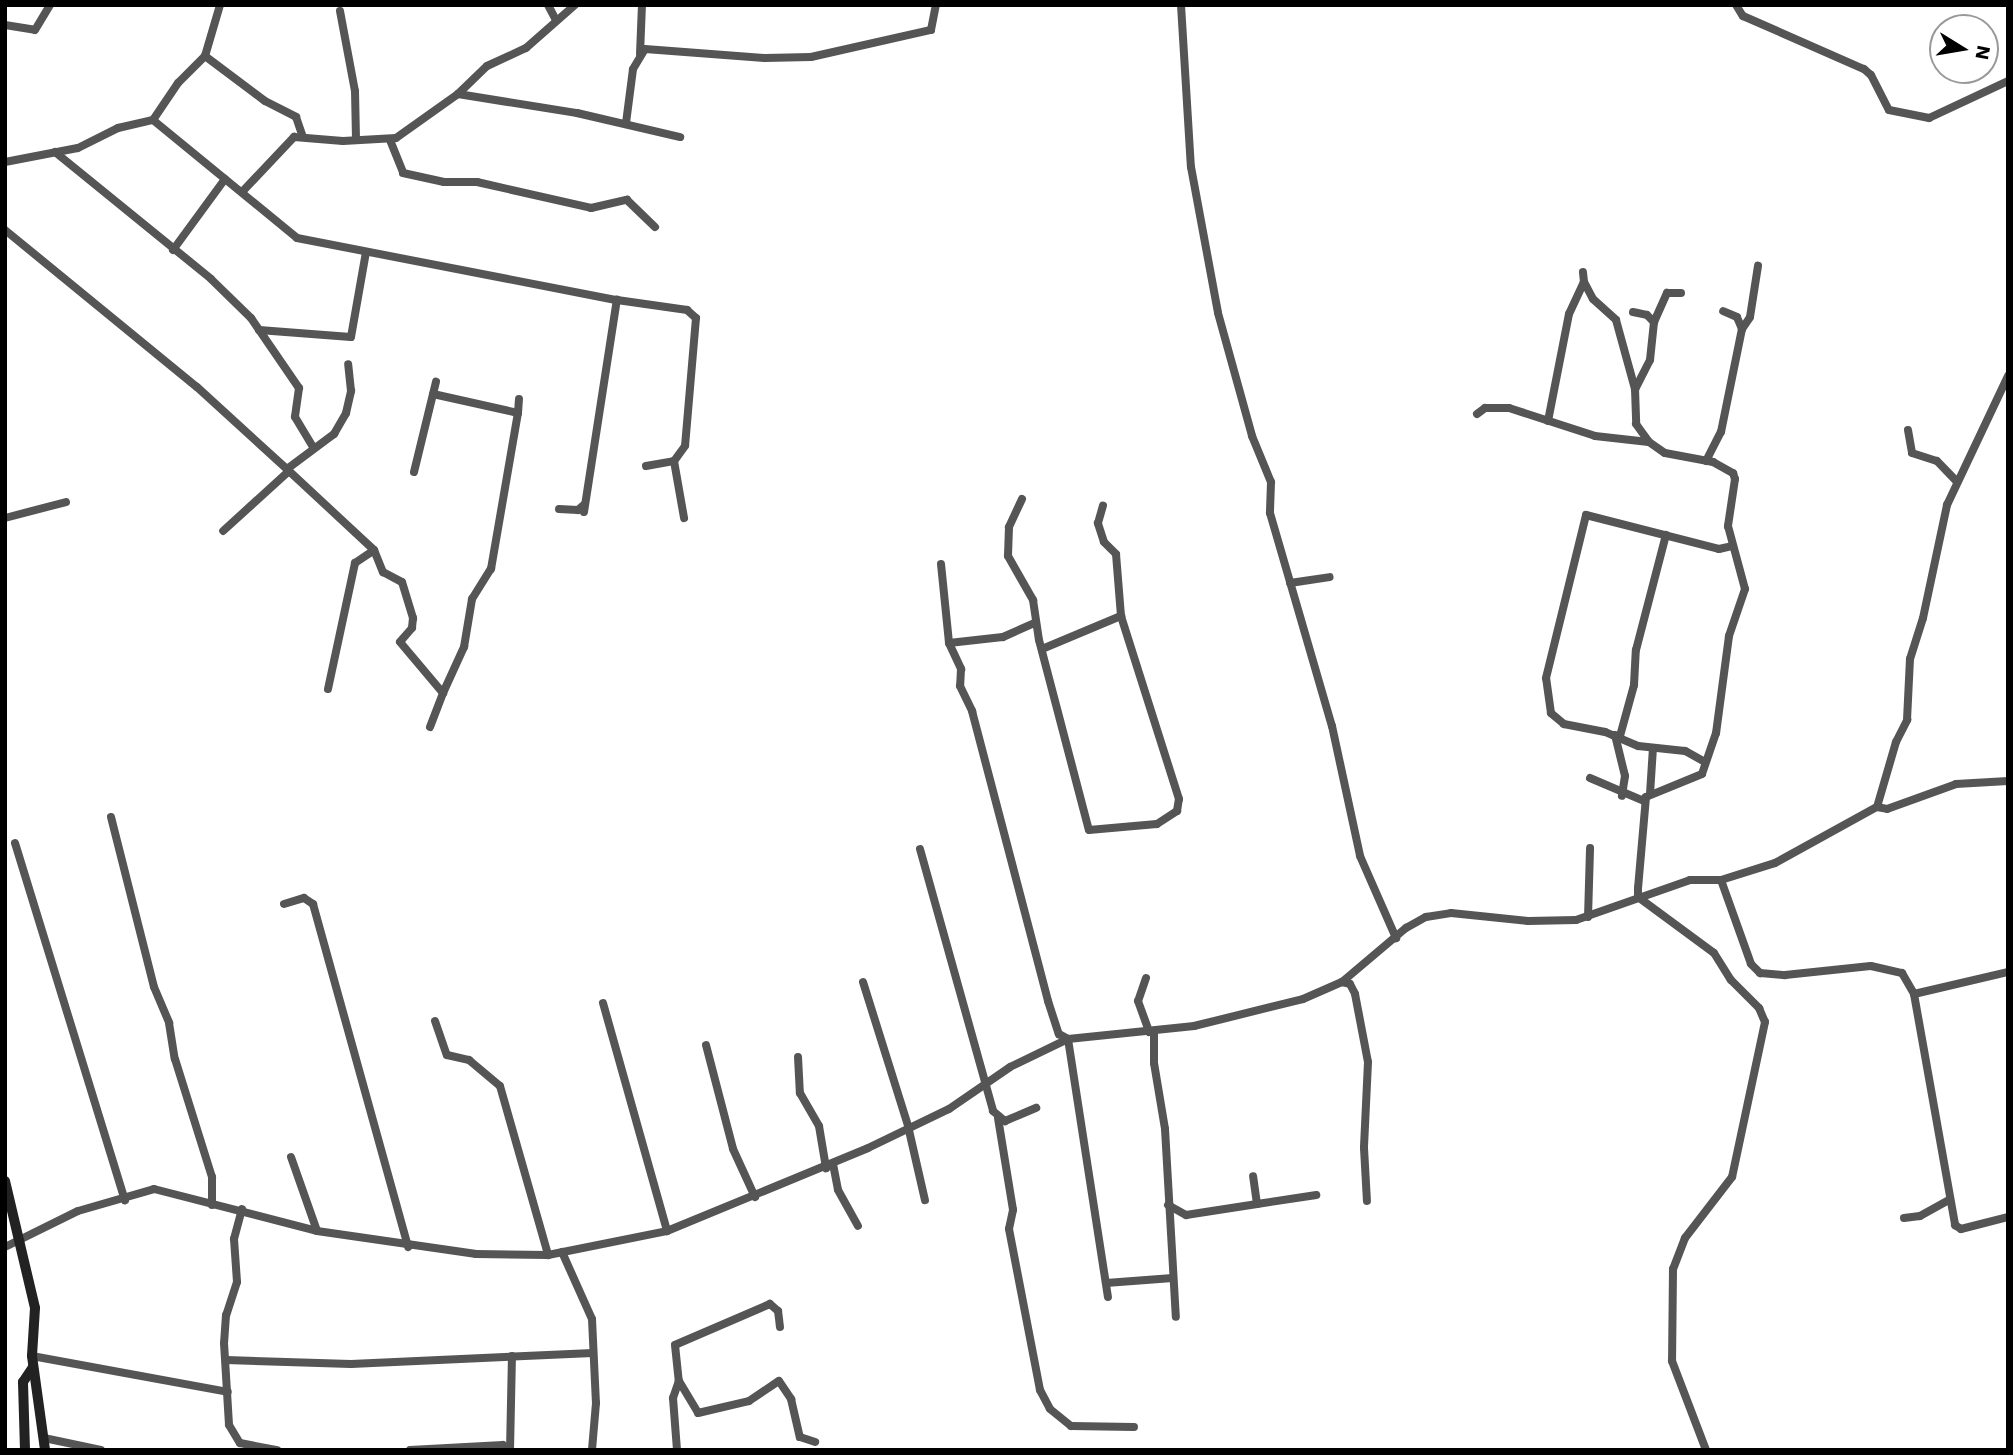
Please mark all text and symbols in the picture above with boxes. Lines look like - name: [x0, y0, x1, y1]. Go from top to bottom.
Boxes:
- north arrow: [1929, 14, 1999, 84]
- text: N: [1971, 44, 1996, 62]

